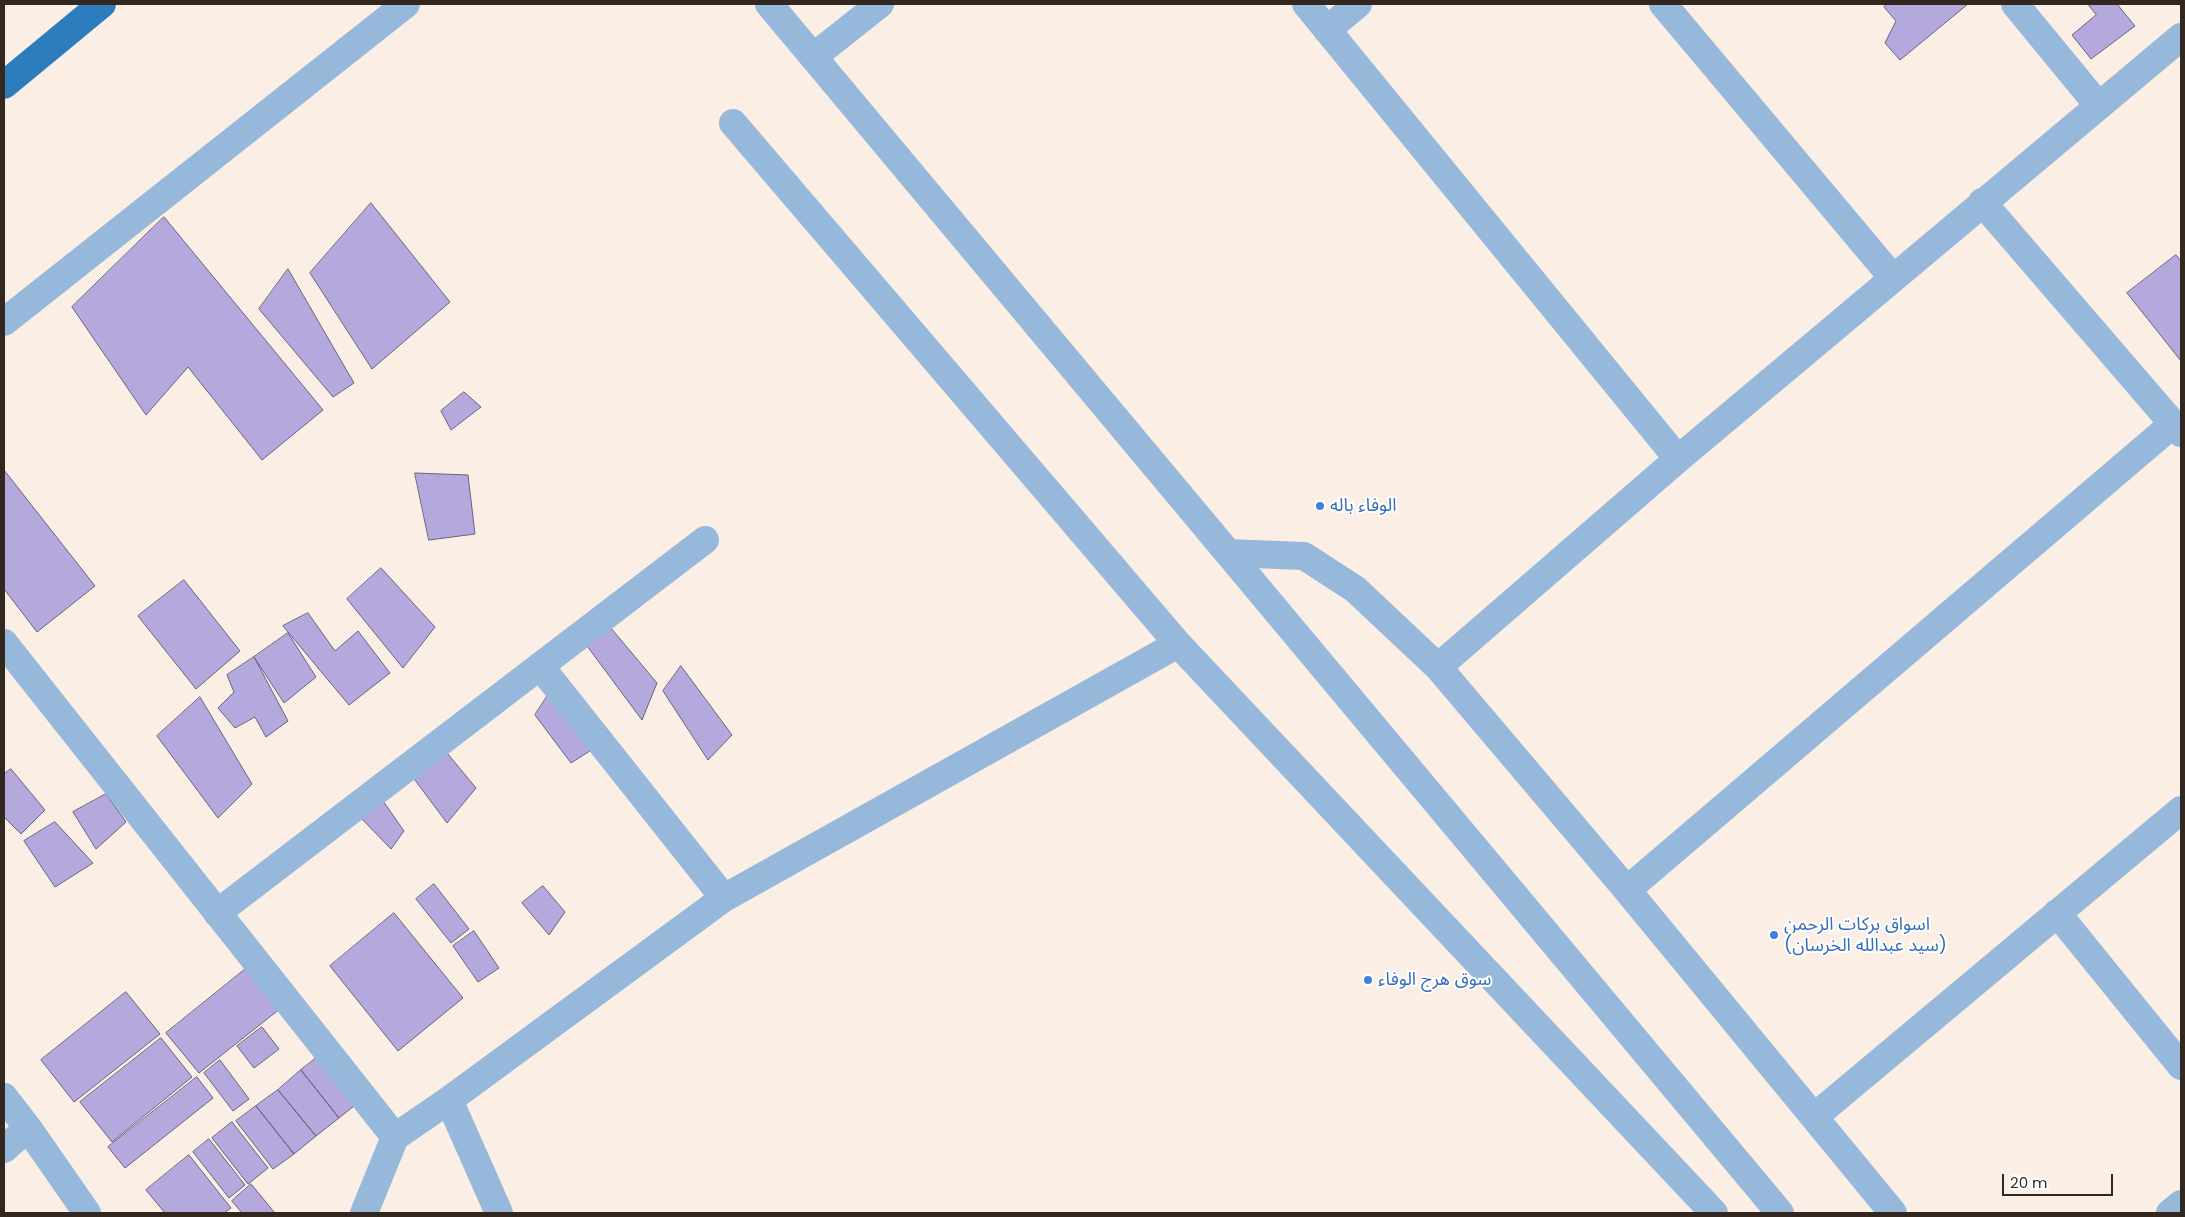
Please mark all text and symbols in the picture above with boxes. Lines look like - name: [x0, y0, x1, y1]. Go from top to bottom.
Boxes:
- place label: الوفاء باله: [1330, 495, 1396, 517]
- marker: الوفاء باله: [1314, 500, 1326, 512]
- place label: اسواق بركات الرحمن (سيد عبدالله الخرسان): [1784, 914, 1947, 956]
- marker: اسواق بركات الرحمن (سيد عبدالله الخرسان): [1768, 929, 1780, 941]
- place label: سوق هرج الوفاء: [1378, 969, 1491, 991]
- marker: سوق هرج الوفاء: [1362, 974, 1374, 986]
- scale bar: [2005, 1164, 2116, 1196]
- text: 20 m: [2010, 1172, 2048, 1193]

